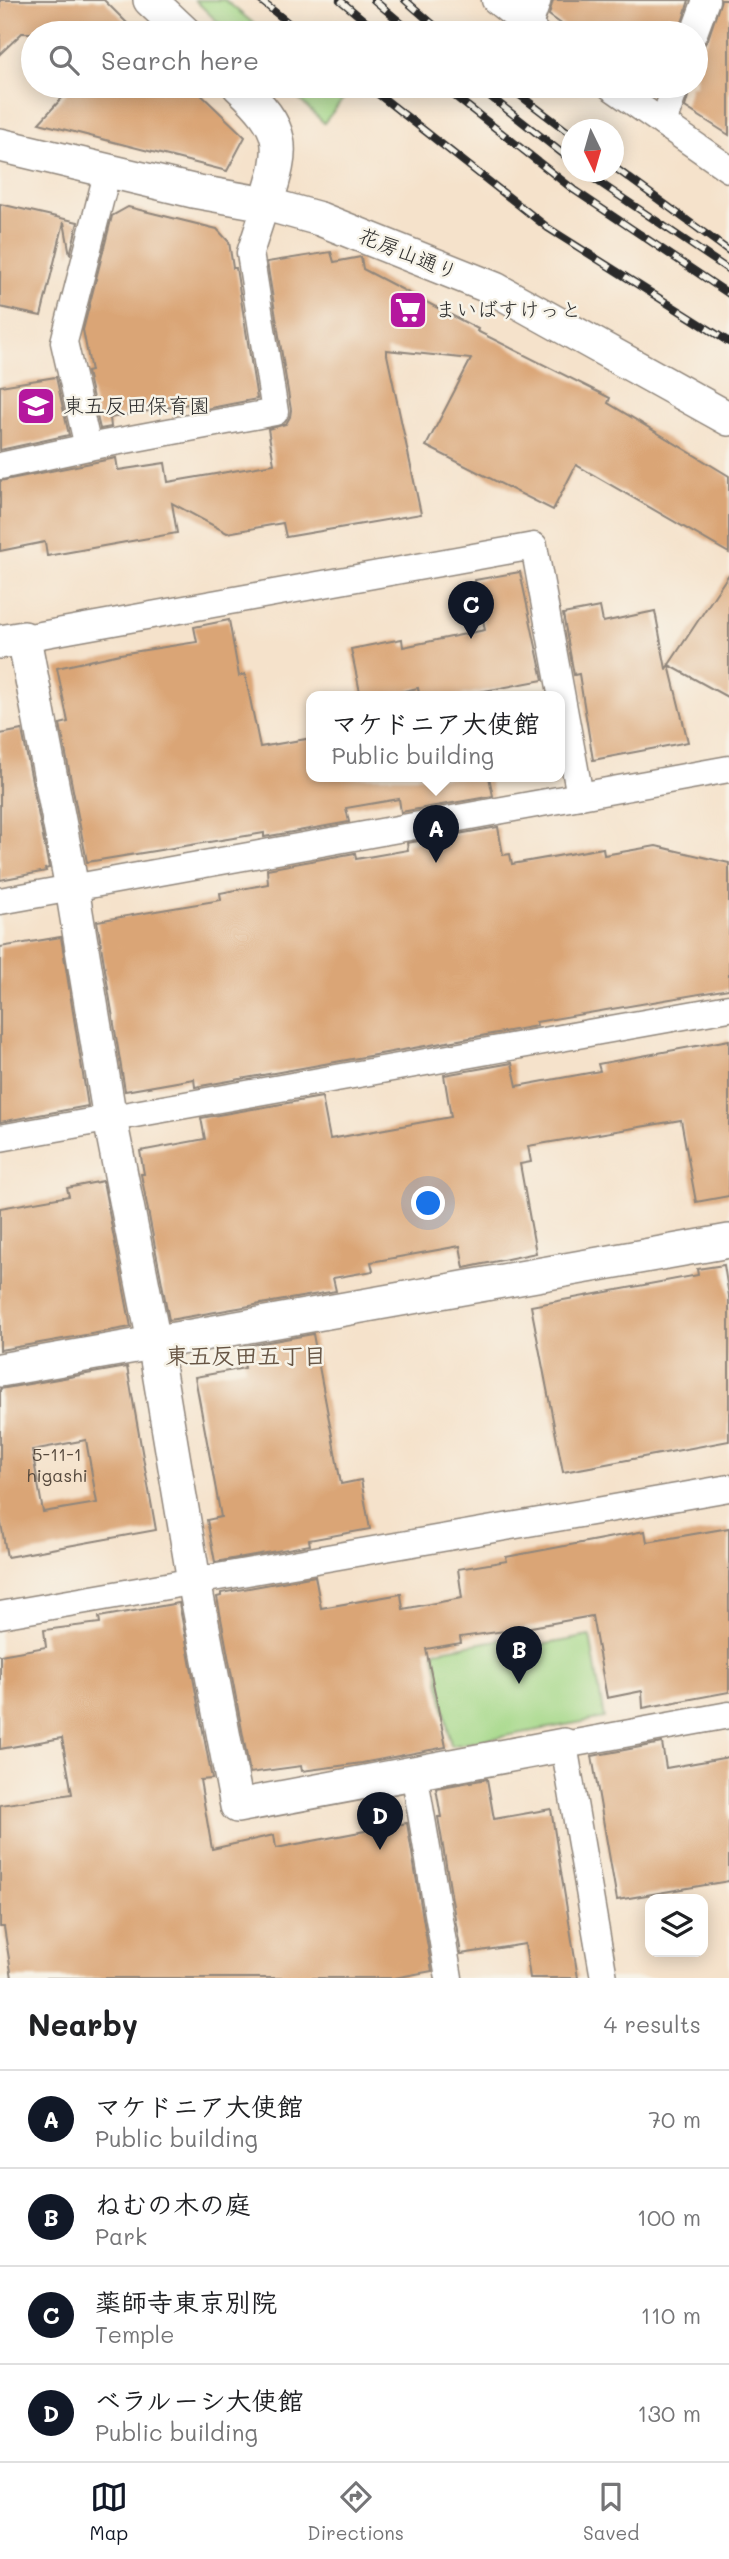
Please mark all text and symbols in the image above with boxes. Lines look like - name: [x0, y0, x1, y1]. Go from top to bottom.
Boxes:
- search box: [21, 21, 708, 98]
- icon: search: [45, 41, 83, 79]
- text: Search here: [101, 43, 259, 77]
- north arrow: [561, 119, 624, 182]
- street label: 花房山通り: [355, 220, 462, 285]
- supermarket icon: まいばすけっと: [387, 289, 429, 331]
- place label: まいばすけっと: [435, 295, 582, 322]
- school or university icon: 東五反田保育園: [15, 385, 57, 427]
- place label: 東五反田保育園: [63, 391, 210, 418]
- pin: C: [448, 581, 494, 639]
- popup: [306, 691, 565, 782]
- text: マケドニア大使館: [331, 706, 540, 740]
- text: Public building: [331, 740, 494, 770]
- pin: A: [413, 805, 459, 863]
- your location: [411, 1186, 445, 1220]
- district label: 東五反田五丁目: [166, 1340, 327, 1370]
- house number: 5-11-1 higashi: [26, 1442, 88, 1487]
- pin: B: [496, 1626, 542, 1684]
- pin: D: [357, 1792, 403, 1850]
- map controls: [645, 1894, 708, 1957]
- button: layers: [645, 1894, 708, 1957]
- text: Nearby: [28, 2004, 138, 2044]
- text: 4 results: [604, 2009, 701, 2039]
- text: マケドニア大使館: [95, 2089, 303, 2123]
- text: A: [43, 2104, 59, 2134]
- text: 70 m: [648, 2104, 701, 2134]
- text: Public building: [95, 2123, 258, 2153]
- text: ねむの木の庭: [95, 2187, 251, 2221]
- text: B: [43, 2202, 59, 2232]
- text: 100 m: [637, 2202, 701, 2232]
- text: Park: [95, 2221, 147, 2251]
- text: 薬師寺東京別院: [95, 2285, 277, 2319]
- text: C: [42, 2300, 60, 2330]
- text: 110 m: [641, 2300, 701, 2330]
- text: Temple: [95, 2319, 175, 2349]
- text: ベラルーシ大使館: [95, 2383, 304, 2417]
- text: D: [43, 2398, 59, 2428]
- text: 130 m: [637, 2398, 701, 2428]
- text: Public building: [95, 2417, 258, 2447]
- tab: Map: [90, 2478, 128, 2545]
- tab: Directions: [307, 2478, 404, 2545]
- tab: Saved: [583, 2478, 639, 2545]

